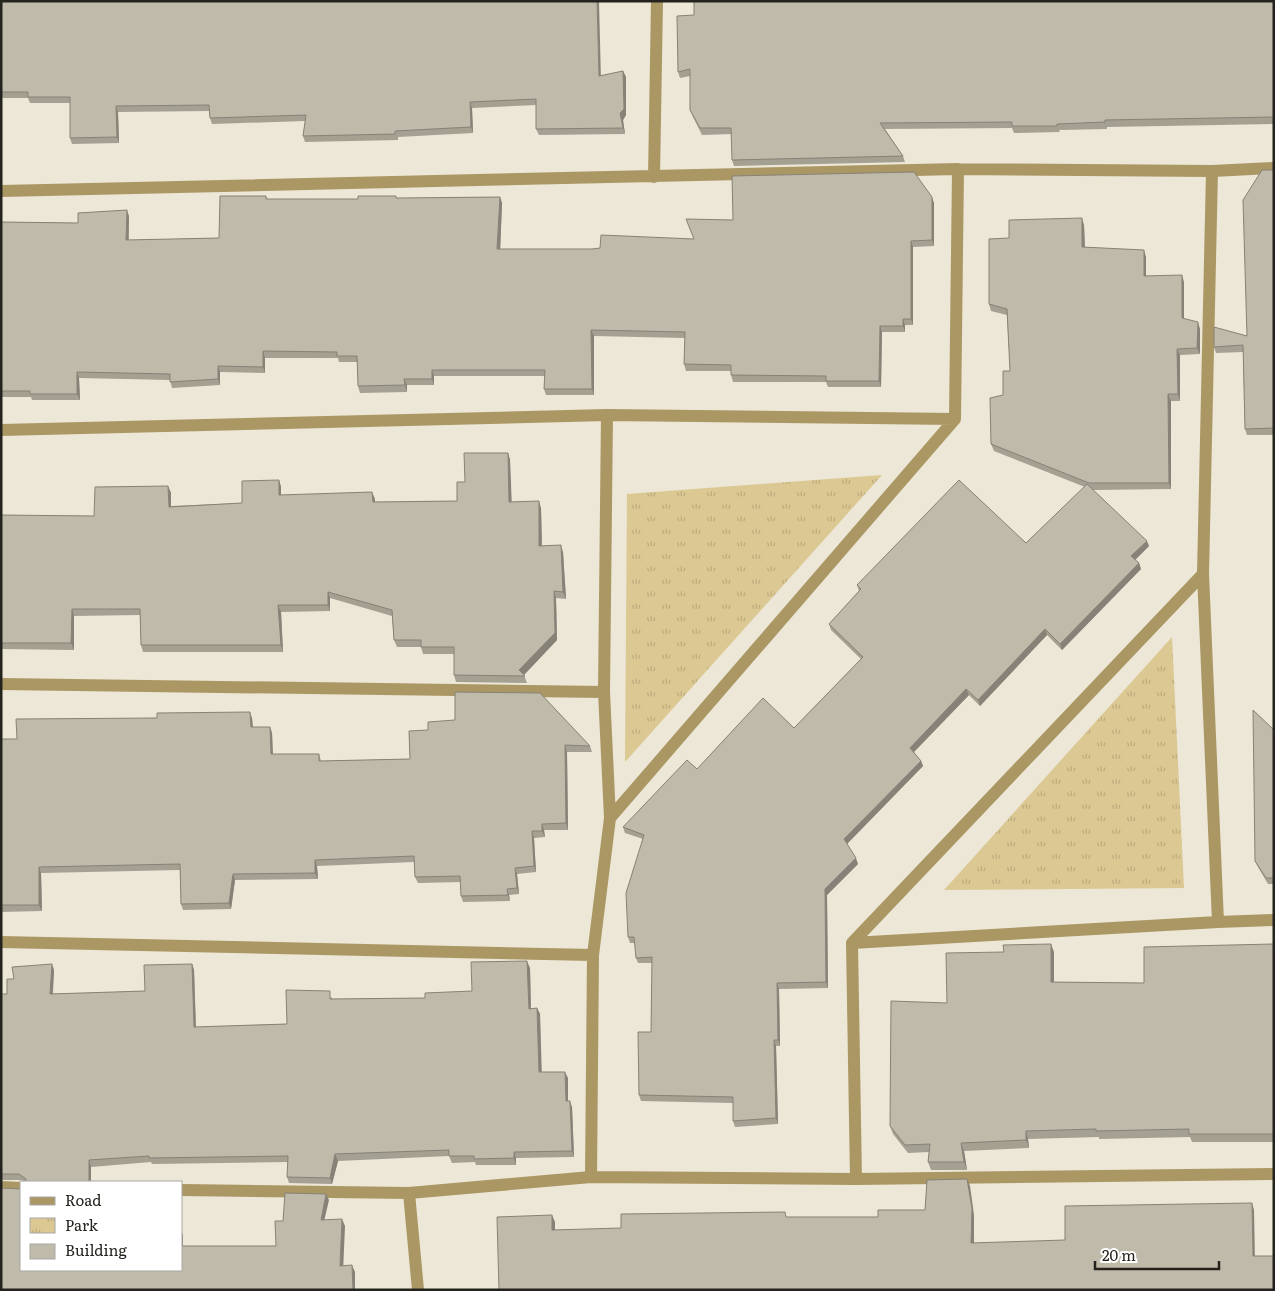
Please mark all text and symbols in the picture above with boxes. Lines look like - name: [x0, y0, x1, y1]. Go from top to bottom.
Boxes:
- legend: [20, 1181, 182, 1271]
- text: Road: [65, 1188, 101, 1211]
- text: Park: [65, 1213, 99, 1236]
- text: Building: [65, 1238, 127, 1261]
- scale bar: [1095, 1238, 1219, 1270]
- text: 20 m: [1102, 1243, 1136, 1266]

